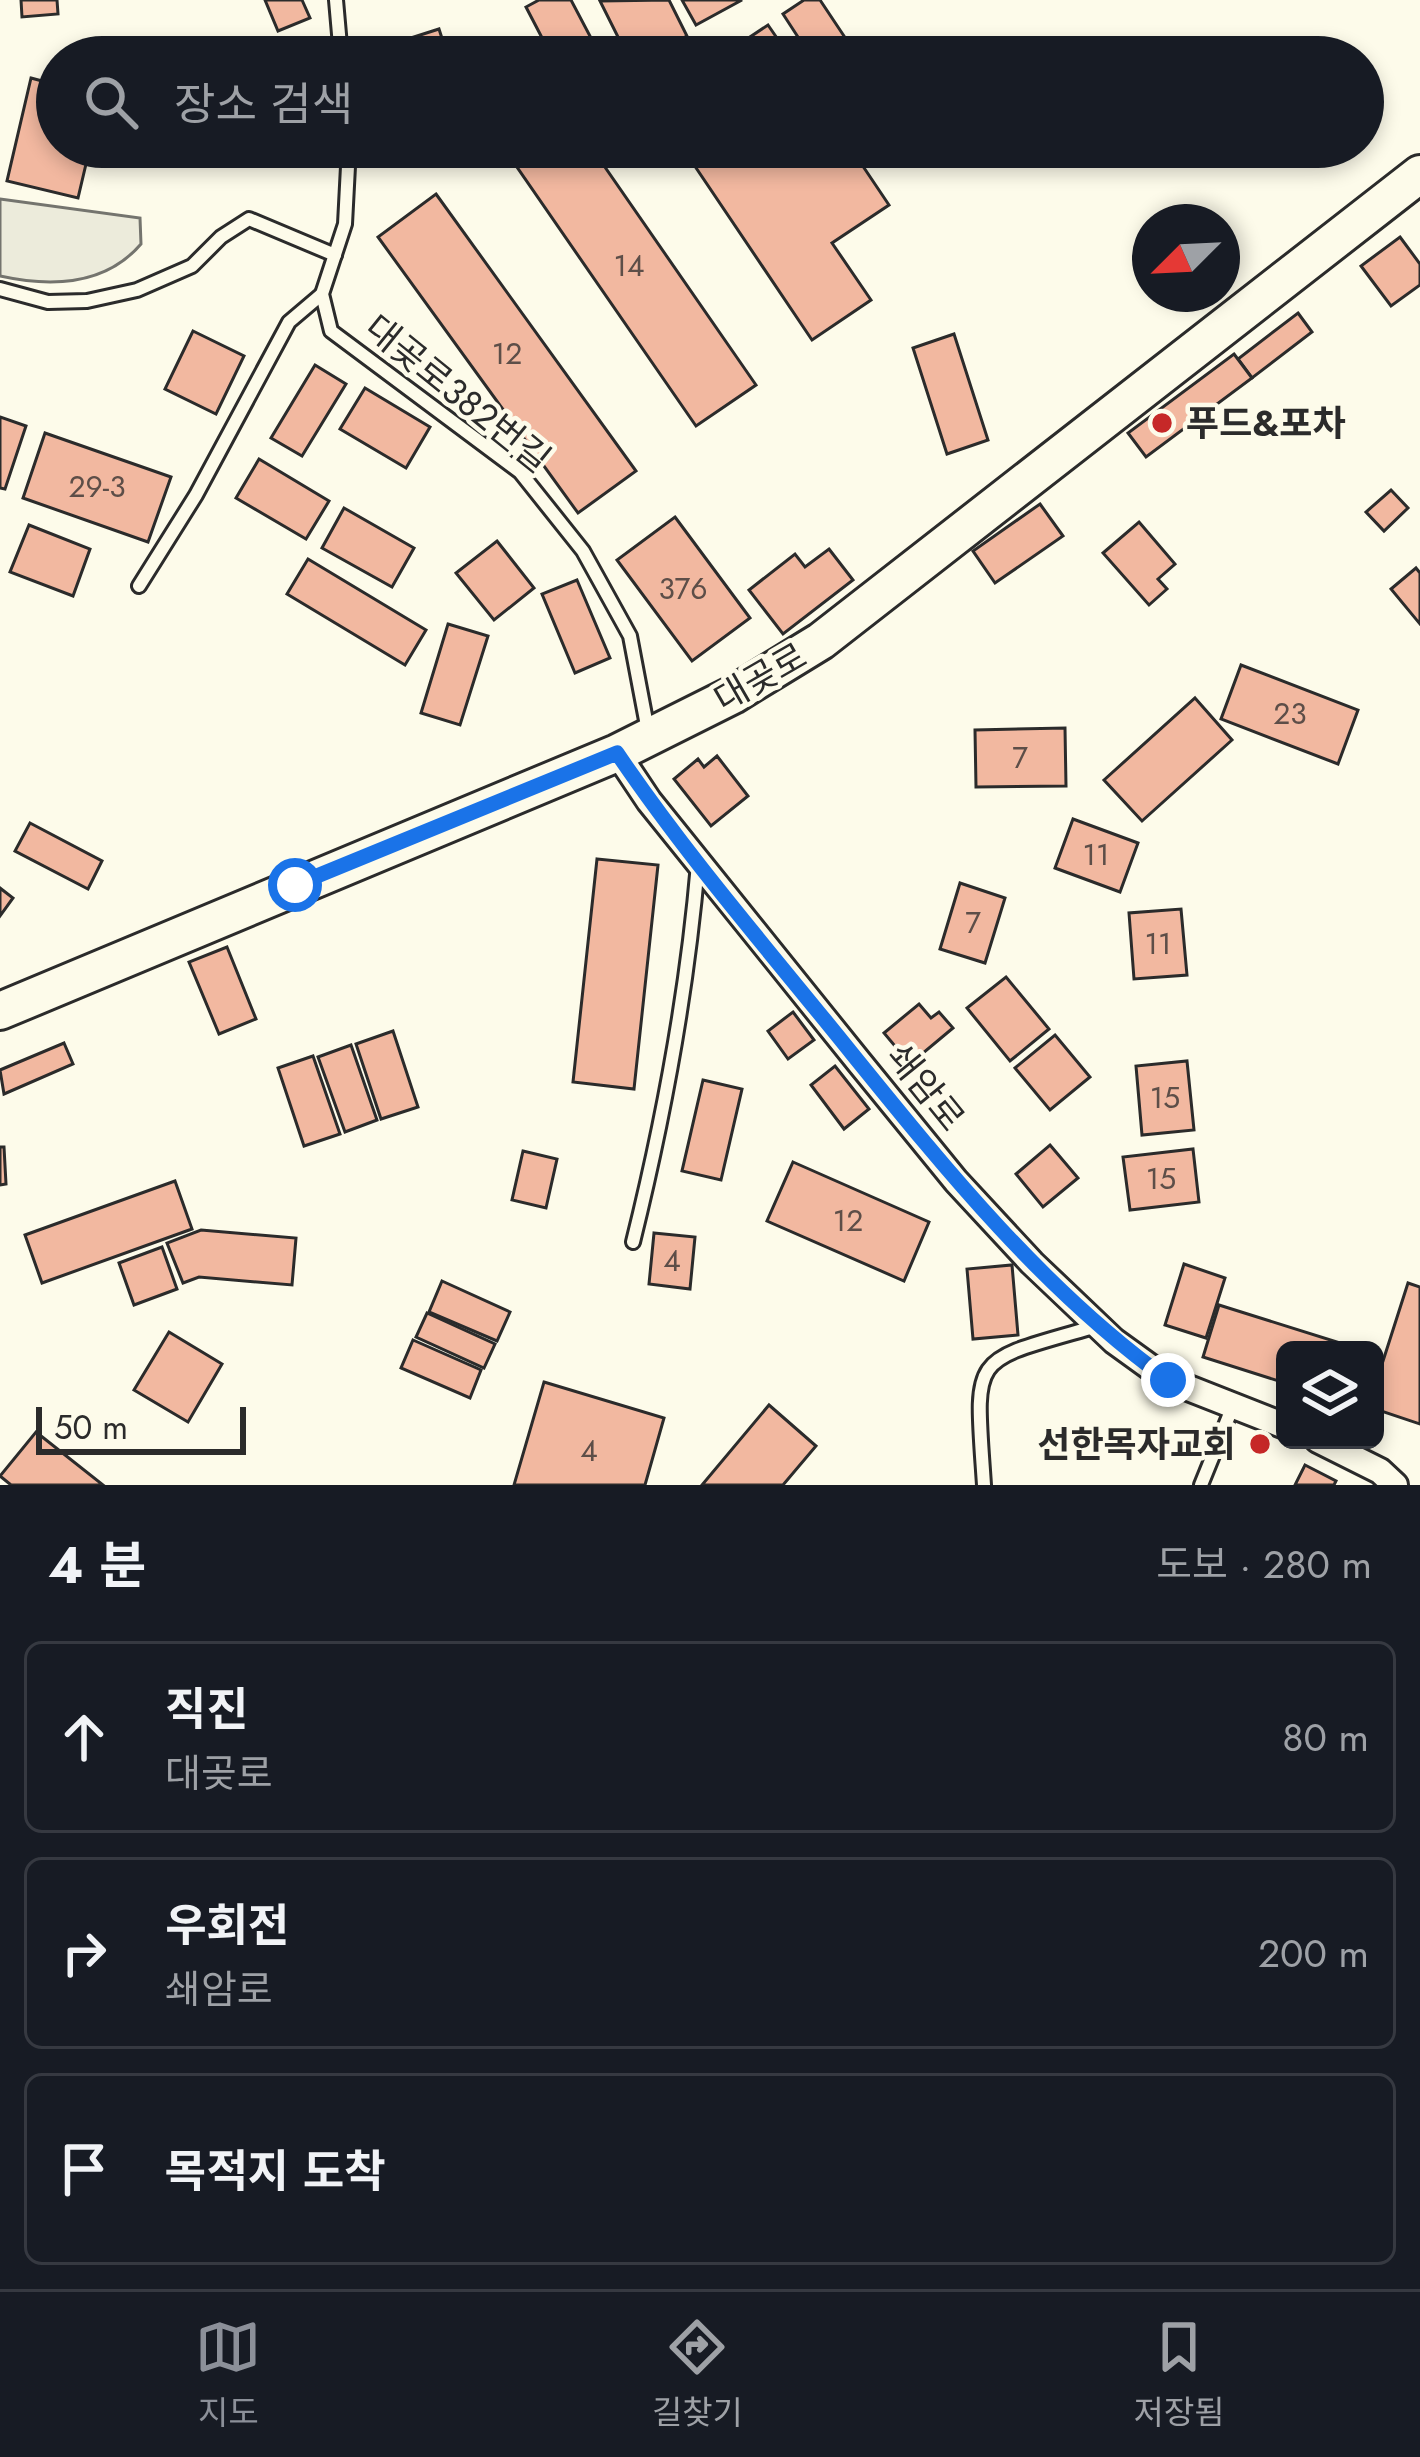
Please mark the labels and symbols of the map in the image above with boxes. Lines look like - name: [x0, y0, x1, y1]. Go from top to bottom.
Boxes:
- north arrow: [1132, 204, 1240, 312]
- house number: 14: [614, 244, 645, 287]
- street label: 대곶로382번길: [354, 302, 562, 484]
- house number: 12: [492, 332, 522, 375]
- place label: 푸드&포차: [1186, 397, 1346, 449]
- marker: 푸드&포차: [1149, 410, 1175, 436]
- house number: 29-3: [68, 465, 126, 508]
- house number: 376: [659, 567, 707, 610]
- street label: 대곶로: [704, 630, 816, 724]
- house number: 23: [1273, 692, 1307, 735]
- house number: 7: [1012, 736, 1028, 779]
- house number: 11: [1083, 833, 1110, 876]
- route start: [268, 858, 322, 912]
- house number: 7: [965, 901, 981, 944]
- house number: 11: [1145, 922, 1172, 965]
- street label: 쇄암로: [875, 1032, 977, 1142]
- house number: 15: [1150, 1076, 1180, 1119]
- house number: 15: [1146, 1157, 1176, 1200]
- house number: 12: [833, 1199, 863, 1242]
- house number: 4: [663, 1239, 681, 1282]
- route end: [1141, 1353, 1195, 1407]
- scale bar: [36, 1401, 246, 1454]
- place label: 선한목자교회: [1037, 1418, 1236, 1470]
- house number: 4: [580, 1429, 598, 1472]
- marker: 선한목자교회: [1247, 1431, 1273, 1457]

